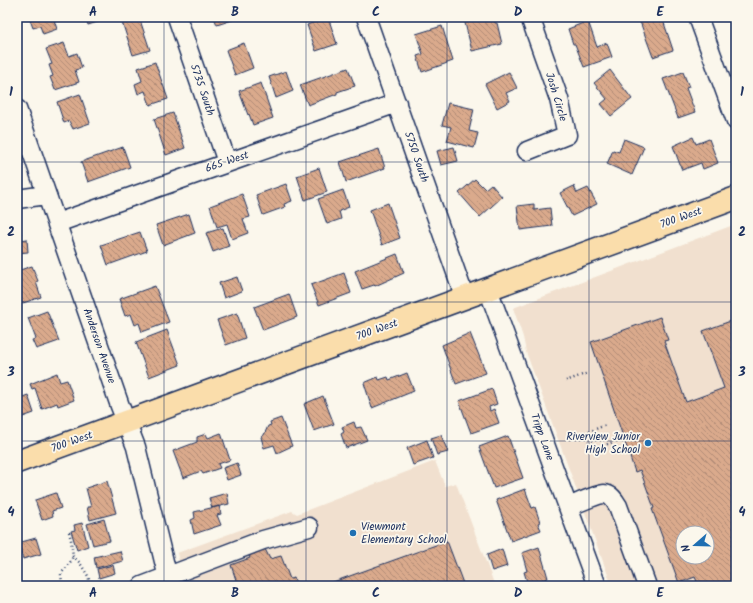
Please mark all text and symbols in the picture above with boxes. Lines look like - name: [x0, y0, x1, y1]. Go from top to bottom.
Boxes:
- text: A: [89, 2, 97, 23]
- text: B: [231, 2, 239, 23]
- text: C: [372, 2, 380, 23]
- text: D: [514, 2, 523, 23]
- text: E: [656, 2, 664, 23]
- street label: 5735 South: [185, 62, 219, 118]
- street label: Josh Circle: [540, 70, 572, 124]
- text: 1: [9, 82, 13, 103]
- text: 1: [740, 82, 744, 103]
- street label: 5750 South: [399, 129, 433, 185]
- street label: 665 West: [203, 146, 252, 178]
- street label: 700 West: [658, 202, 705, 234]
- text: 2: [7, 222, 15, 243]
- text: 2: [738, 222, 746, 243]
- street label: Anderson Avenue: [78, 306, 120, 386]
- street label: 700 West: [354, 314, 401, 346]
- text: 3: [6, 362, 15, 383]
- text: 3: [737, 362, 746, 383]
- street label: Tripp Lane: [525, 411, 559, 463]
- street label: 700 West: [49, 426, 96, 458]
- place label: Riverview Junior High School: [566, 428, 641, 459]
- marker: Riverview Junior High School: [643, 438, 653, 448]
- text: 4: [7, 502, 15, 523]
- text: 4: [738, 502, 746, 523]
- place label: Viewmont Elementary School: [361, 518, 447, 549]
- north arrow: [675, 525, 715, 565]
- marker: Viewmont Elementary School: [348, 528, 358, 538]
- text: N: [677, 542, 696, 554]
- text: A: [89, 583, 97, 603]
- text: B: [231, 583, 239, 603]
- text: C: [372, 583, 380, 603]
- text: D: [514, 583, 523, 603]
- text: E: [656, 583, 664, 603]

